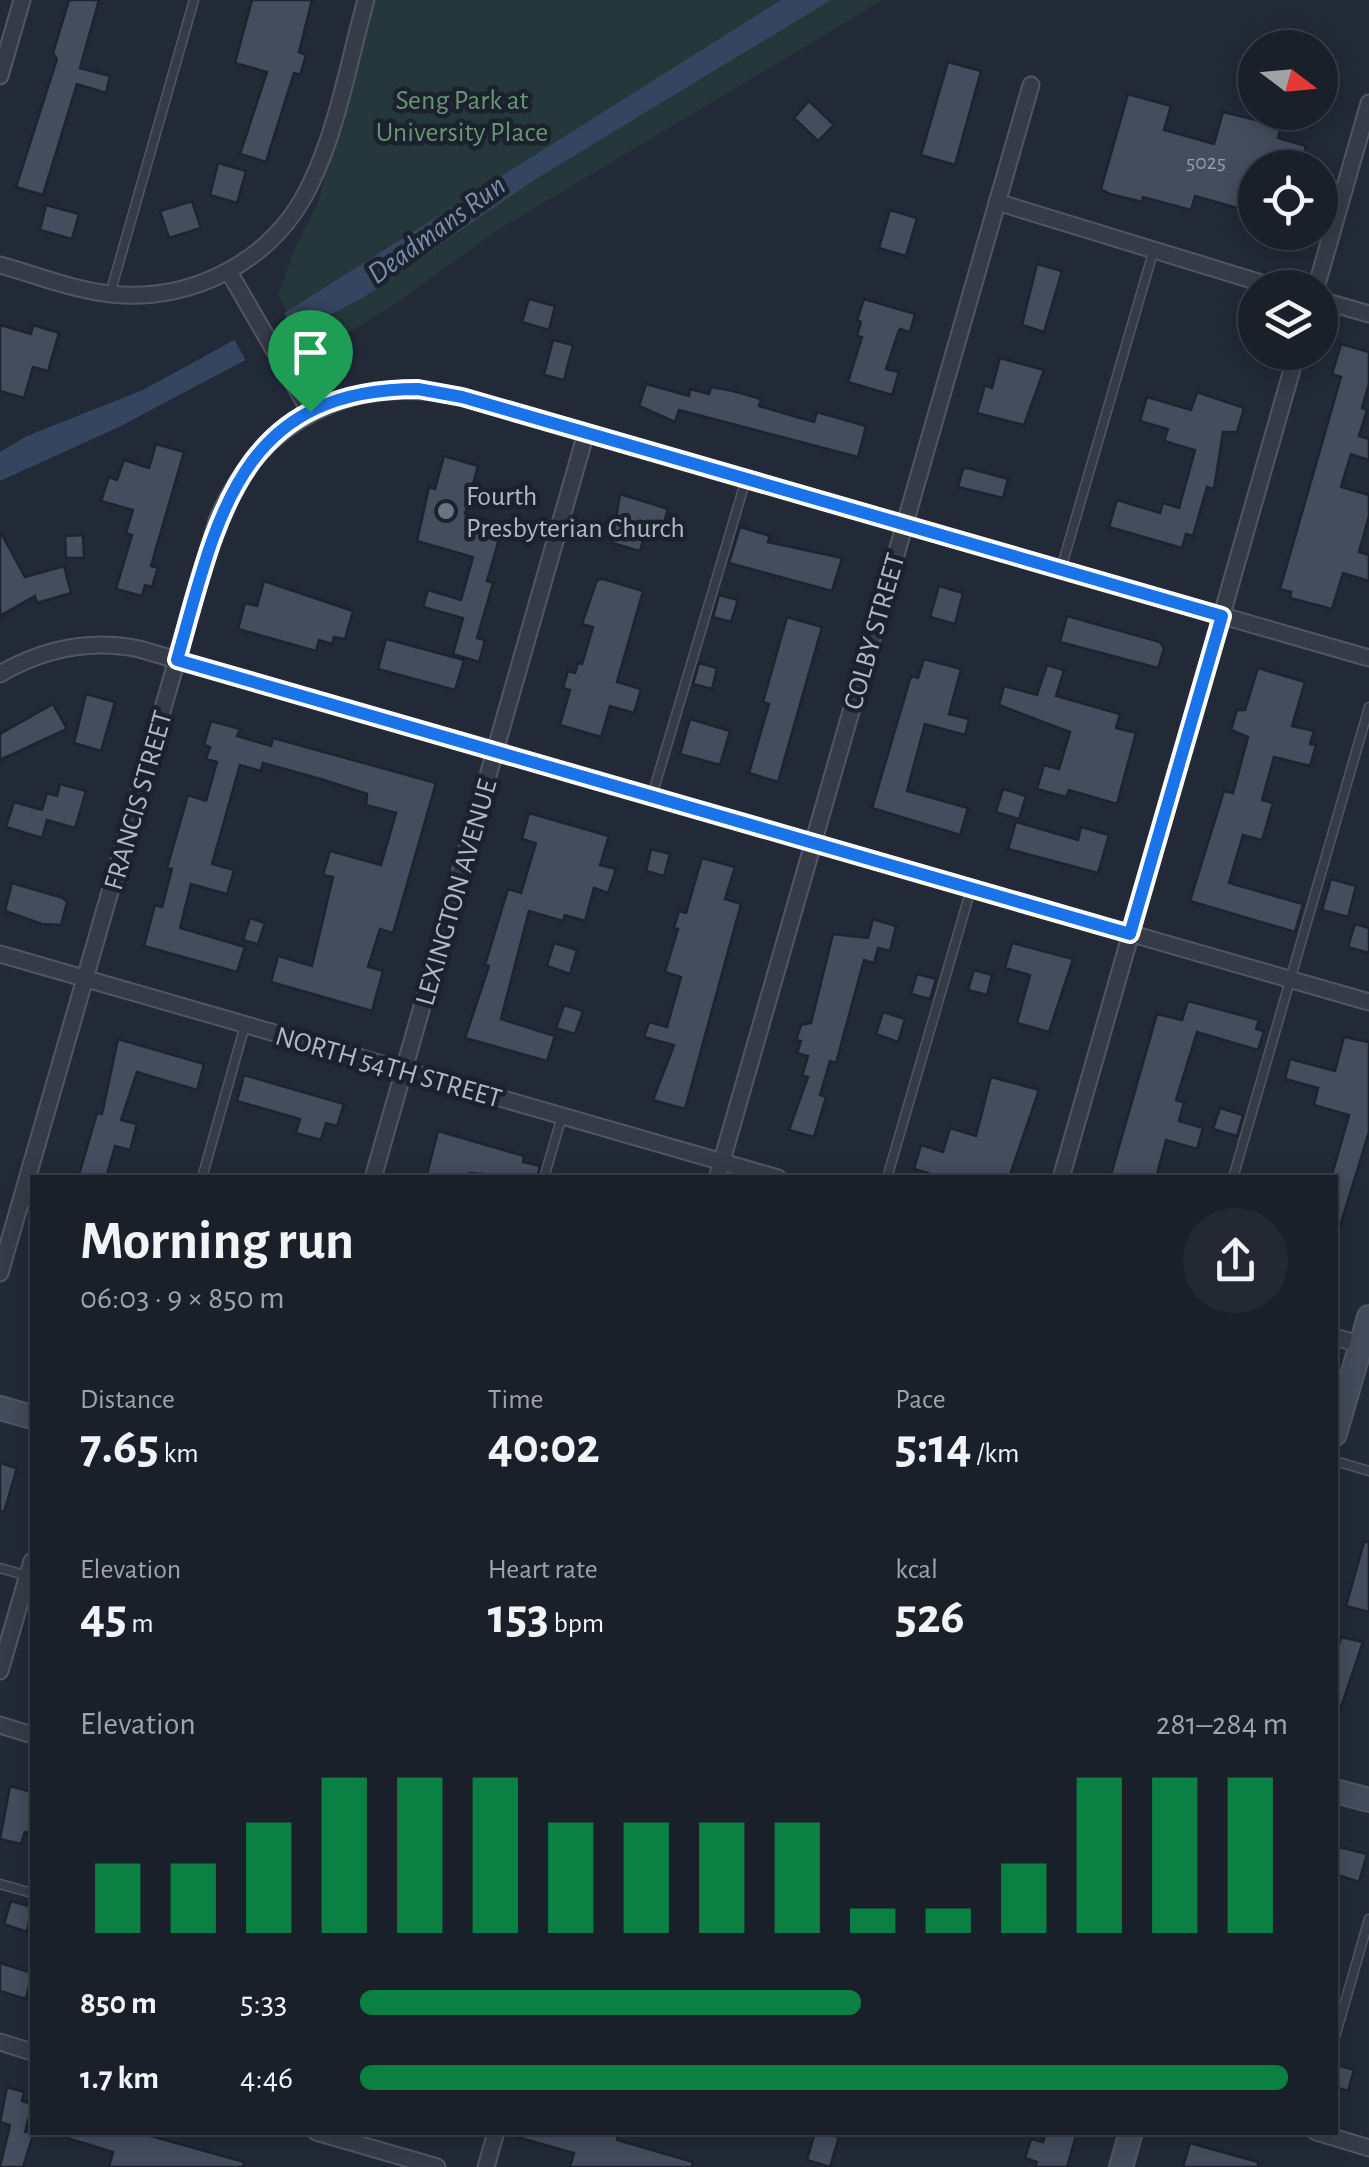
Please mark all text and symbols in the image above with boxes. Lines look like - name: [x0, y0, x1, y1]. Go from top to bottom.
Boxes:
- north arrow: [1238, 30, 1338, 130]
- map controls: [1238, 30, 1338, 370]
- park label: Seng Park at University Place: [376, 87, 548, 147]
- button: locate: [1238, 150, 1338, 250]
- house number: 5025: [1186, 151, 1226, 173]
- water label: Deadmans Run: [362, 170, 511, 290]
- button: layers: [1238, 270, 1338, 370]
- pin: [268, 310, 353, 413]
- icon: arrive: [283, 325, 338, 380]
- place label: Fourth Presbyterian Church: [466, 483, 685, 543]
- marker: Fourth Presbyterian Church: [435, 500, 457, 522]
- street label: COLBY STREET: [839, 550, 911, 713]
- street label: FRANCIS STREET: [100, 707, 178, 893]
- street label: LEXINGTON AVENUE: [411, 776, 503, 1009]
- street label: NORTH 54TH STREET: [272, 1022, 505, 1114]
- button: share: [1183, 1208, 1288, 1313]
- text: Morning run: [80, 1214, 354, 1269]
- text: 06:03 · 9 × 850 m: [80, 1282, 285, 1314]
- text: Distance: [80, 1386, 175, 1414]
- text: Time: [488, 1386, 543, 1414]
- text: Pace: [895, 1386, 946, 1414]
- text: 7.65: [80, 1422, 159, 1472]
- text: 40:02: [488, 1422, 600, 1472]
- text: 5:14: [895, 1422, 972, 1472]
- text: km: [159, 1440, 199, 1468]
- text: /km: [972, 1440, 1019, 1468]
- text: Elevation: [80, 1556, 181, 1584]
- text: Heart rate: [488, 1556, 598, 1584]
- text: kcal: [895, 1556, 938, 1584]
- text: 45: [80, 1592, 127, 1642]
- text: 153: [488, 1592, 549, 1642]
- text: 526: [895, 1592, 965, 1642]
- text: m: [127, 1610, 154, 1638]
- text: bpm: [549, 1610, 604, 1638]
- text: Elevation: [80, 1708, 196, 1740]
- text: 281–284 m: [1156, 1708, 1288, 1740]
- text: 850 m: [80, 1987, 157, 2019]
- text: 5:33: [240, 1987, 287, 2019]
- text: 1.7 km: [80, 2062, 159, 2094]
- text: 4:46: [240, 2062, 293, 2094]

